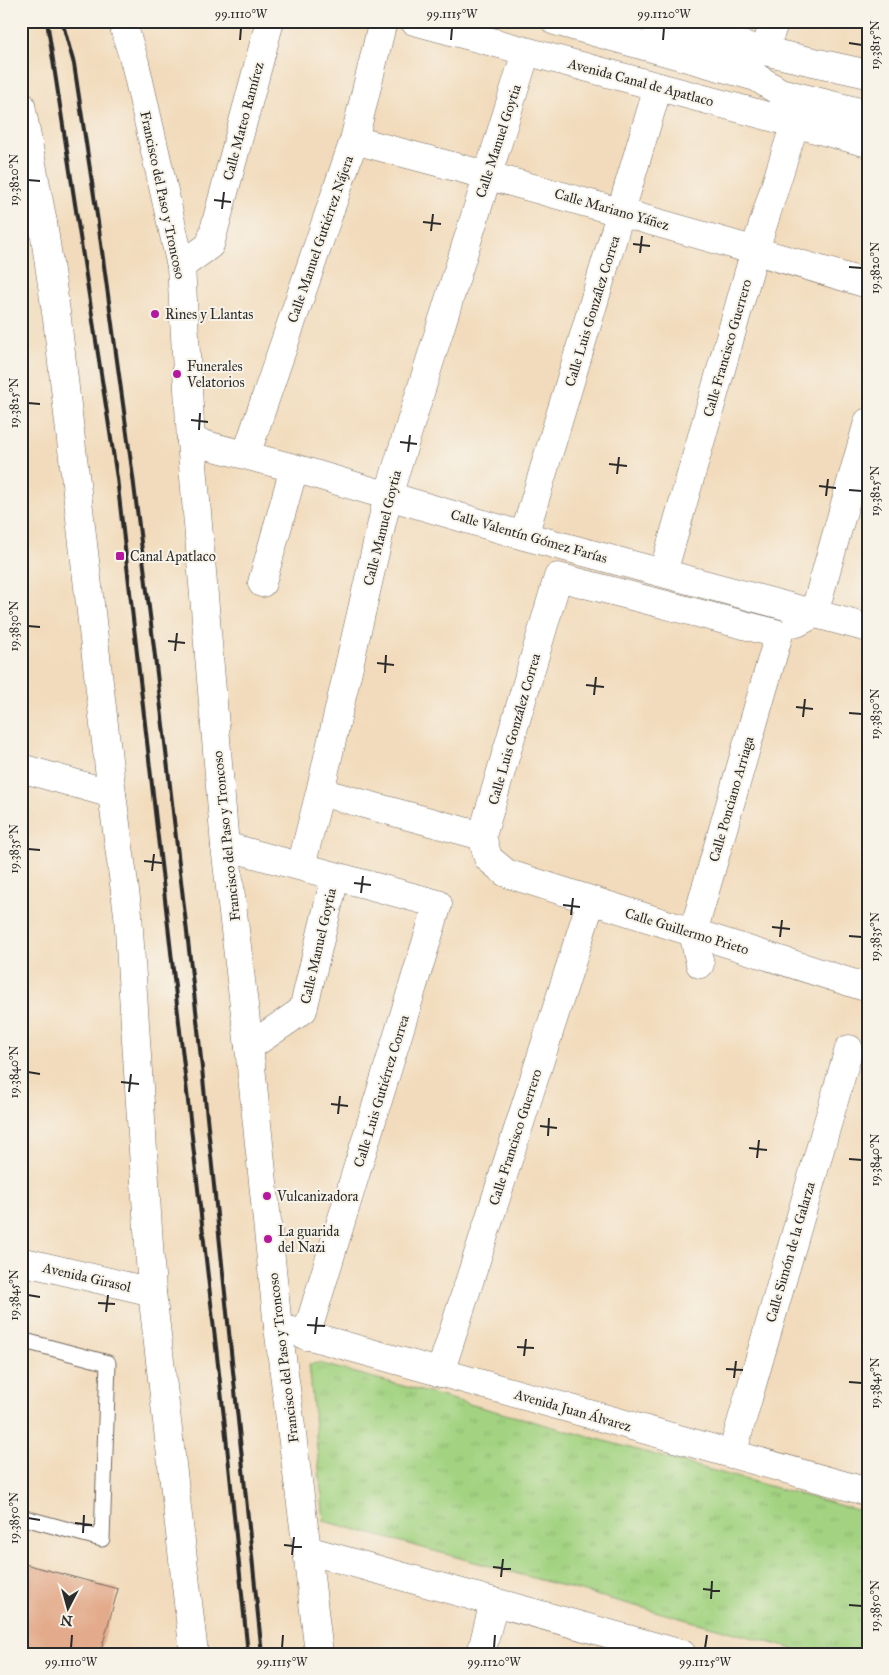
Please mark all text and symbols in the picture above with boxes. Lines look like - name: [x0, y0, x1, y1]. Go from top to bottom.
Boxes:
- text: 99.1110°W: [215, 7, 268, 21]
- text: 99.1115°W: [427, 7, 478, 21]
- text: 99.1120°W: [637, 7, 691, 21]
- text: 19.3815°N: [868, 20, 882, 70]
- street label: Avenida Canal de Apatlaco: [565, 55, 716, 110]
- street label: Calle Mateo Ramírez: [219, 60, 268, 182]
- street label: Calle Manuel Goytia: [472, 82, 525, 200]
- street label: Francisco del Paso y Troncoso: [136, 110, 189, 281]
- street label: Calle Manuel Gutiérrez Nájera: [284, 153, 357, 325]
- text: 19.3820°N: [7, 154, 21, 206]
- street label: Calle Mariano Yáñez: [552, 185, 672, 234]
- street label: Calle Luis González Correa: [561, 234, 624, 389]
- text: 19.3820°N: [868, 242, 882, 294]
- street label: Calle Francisco Guerrero: [700, 277, 755, 419]
- place label: Rines y Llantas: [165, 306, 253, 323]
- marker: Rines y Llantas: [149, 308, 161, 320]
- place label: Funerales Velatorios: [186, 358, 245, 391]
- marker: Funerales Velatorios: [171, 368, 183, 380]
- text: 19.3825°N: [7, 378, 21, 428]
- text: 19.3825°N: [868, 466, 882, 516]
- street label: Calle Manuel Goytia: [360, 469, 405, 588]
- street label: Calle Valentín Gómez Farías: [449, 506, 609, 567]
- place label: Canal Apatlaco: [130, 548, 216, 565]
- marker: Canal Apatlaco: [114, 550, 126, 562]
- text: 19.3830°N: [7, 600, 21, 652]
- street label: Calle Luis González Correa: [485, 651, 544, 807]
- text: 19.3830°N: [868, 688, 882, 740]
- street label: Calle Ponciano Arriaga: [705, 734, 758, 864]
- street label: Francisco del Paso y Troncoso: [209, 750, 244, 922]
- text: 19.3835°N: [7, 824, 21, 874]
- street label: Calle Manuel Goytia: [297, 886, 340, 1006]
- street label: Calle Guillermo Prieto: [623, 905, 751, 958]
- text: 19.3835°N: [868, 912, 882, 962]
- street label: Calle Luis Gutiérrez Correa: [350, 1013, 413, 1169]
- text: 19.3840°N: [7, 1046, 21, 1098]
- street label: Calle Francisco Guerrero: [485, 1067, 546, 1208]
- text: 19.3840°N: [868, 1134, 882, 1186]
- street label: Calle Simón de la Galarza: [762, 1180, 819, 1324]
- place label: Vulcanizadora: [276, 1188, 359, 1205]
- marker: Vulcanizadora: [261, 1190, 273, 1202]
- place label: La guarida del Nazi: [278, 1223, 339, 1256]
- marker: La guarida del Nazi: [262, 1233, 274, 1245]
- street label: Avenida Girasol: [40, 1259, 133, 1296]
- text: 19.3845°N: [7, 1269, 21, 1321]
- street label: Francisco del Paso y Troncoso: [265, 1272, 302, 1444]
- text: 19.3845°N: [868, 1357, 882, 1409]
- street label: Avenida Juan Álvarez: [511, 1383, 634, 1436]
- text: 19.3850°N: [7, 1492, 21, 1544]
- text: 19.3850°N: [868, 1580, 882, 1632]
- north arrow: [42, 1582, 92, 1632]
- text: N: [60, 1611, 73, 1630]
- text: 99.1110°W: [45, 1655, 98, 1669]
- text: 99.1115°W: [257, 1655, 308, 1669]
- text: 99.1120°W: [467, 1655, 521, 1669]
- text: 99.1125°W: [679, 1655, 732, 1669]

